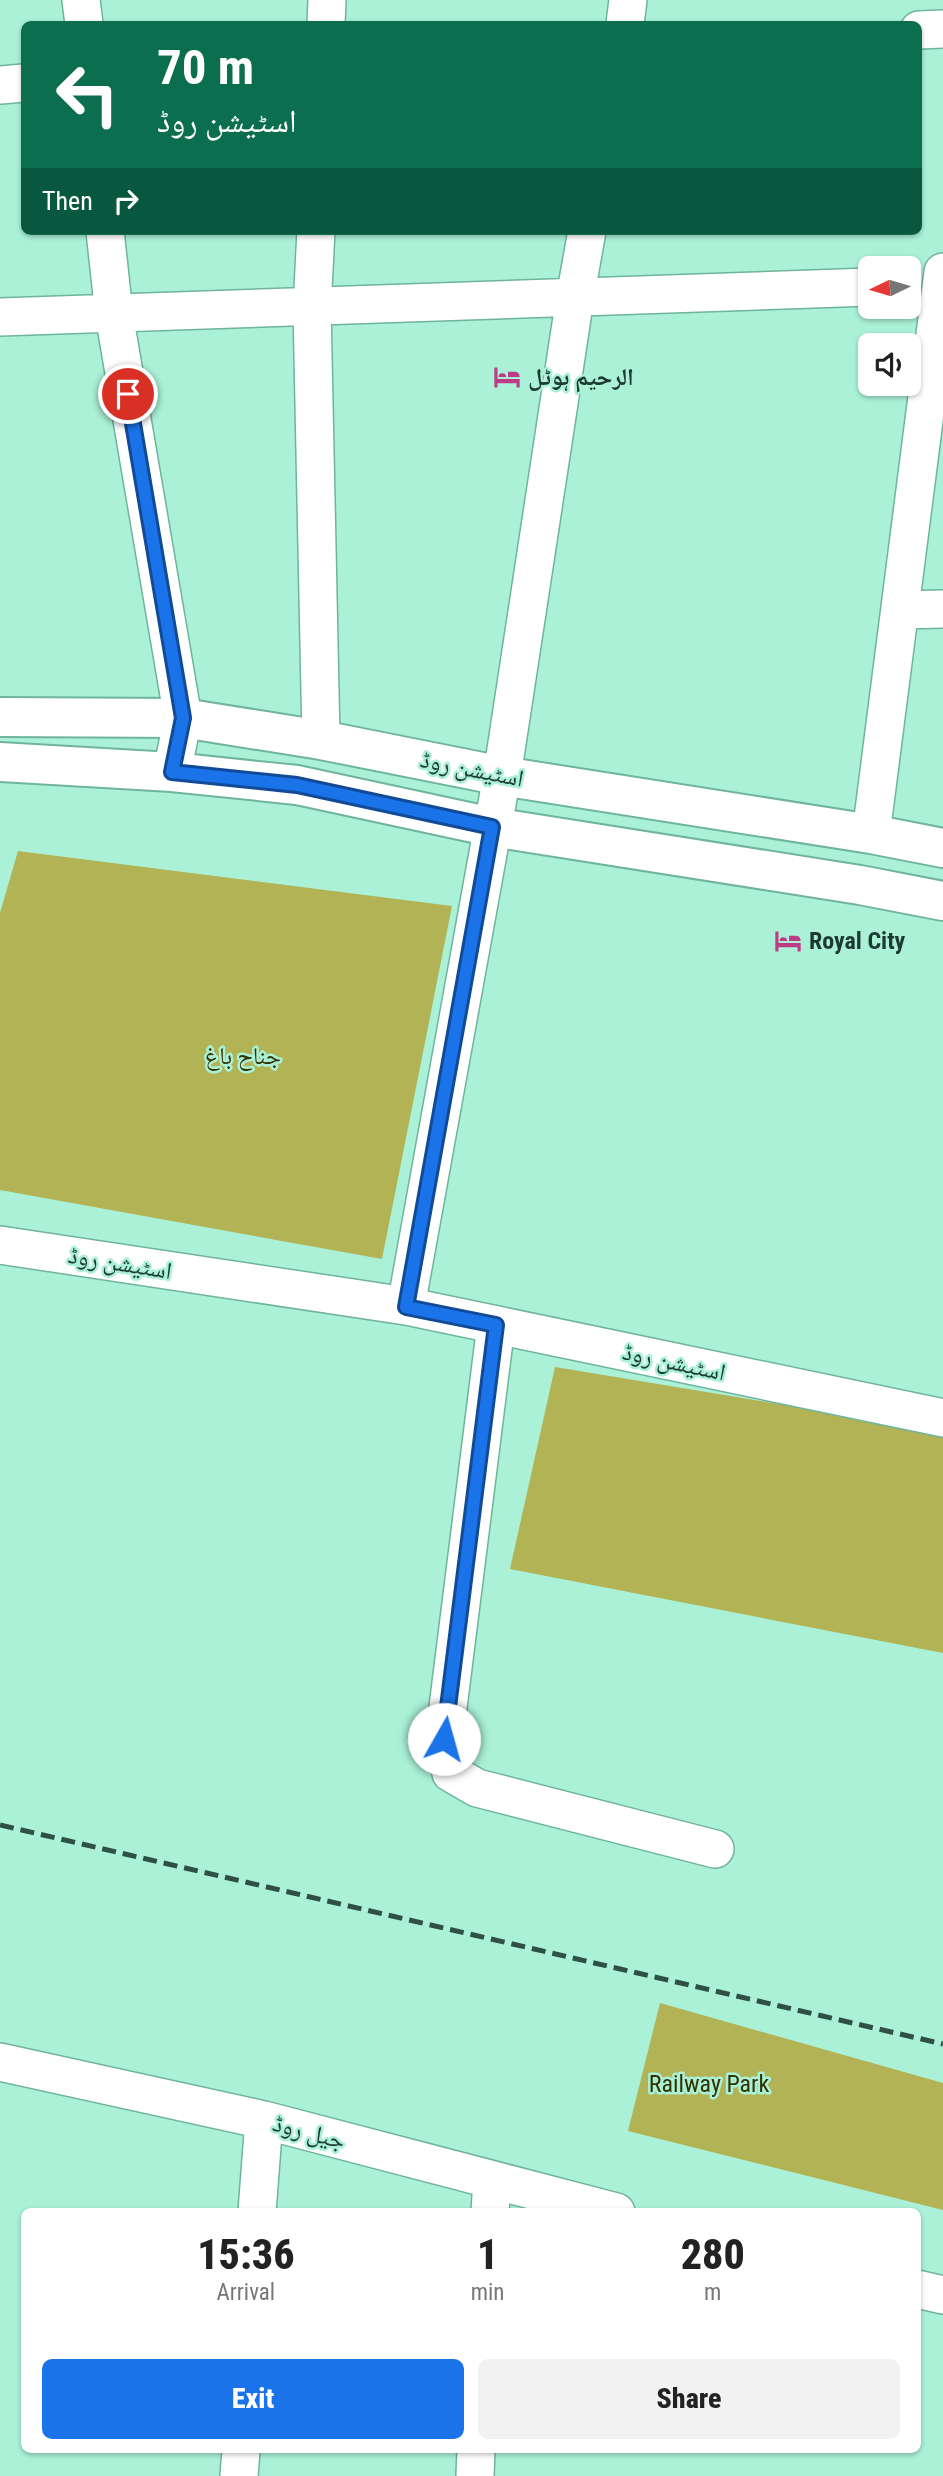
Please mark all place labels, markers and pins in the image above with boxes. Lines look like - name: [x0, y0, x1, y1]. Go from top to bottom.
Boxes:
- hotel icon: الرحیم ہوٹل: [492, 362, 522, 392]
- place label: الرحیم ہوٹل: [528, 363, 634, 393]
- pin: [98, 364, 158, 424]
- hotel icon: Royal City: [773, 926, 803, 956]
- place label: Royal City: [809, 927, 906, 955]

